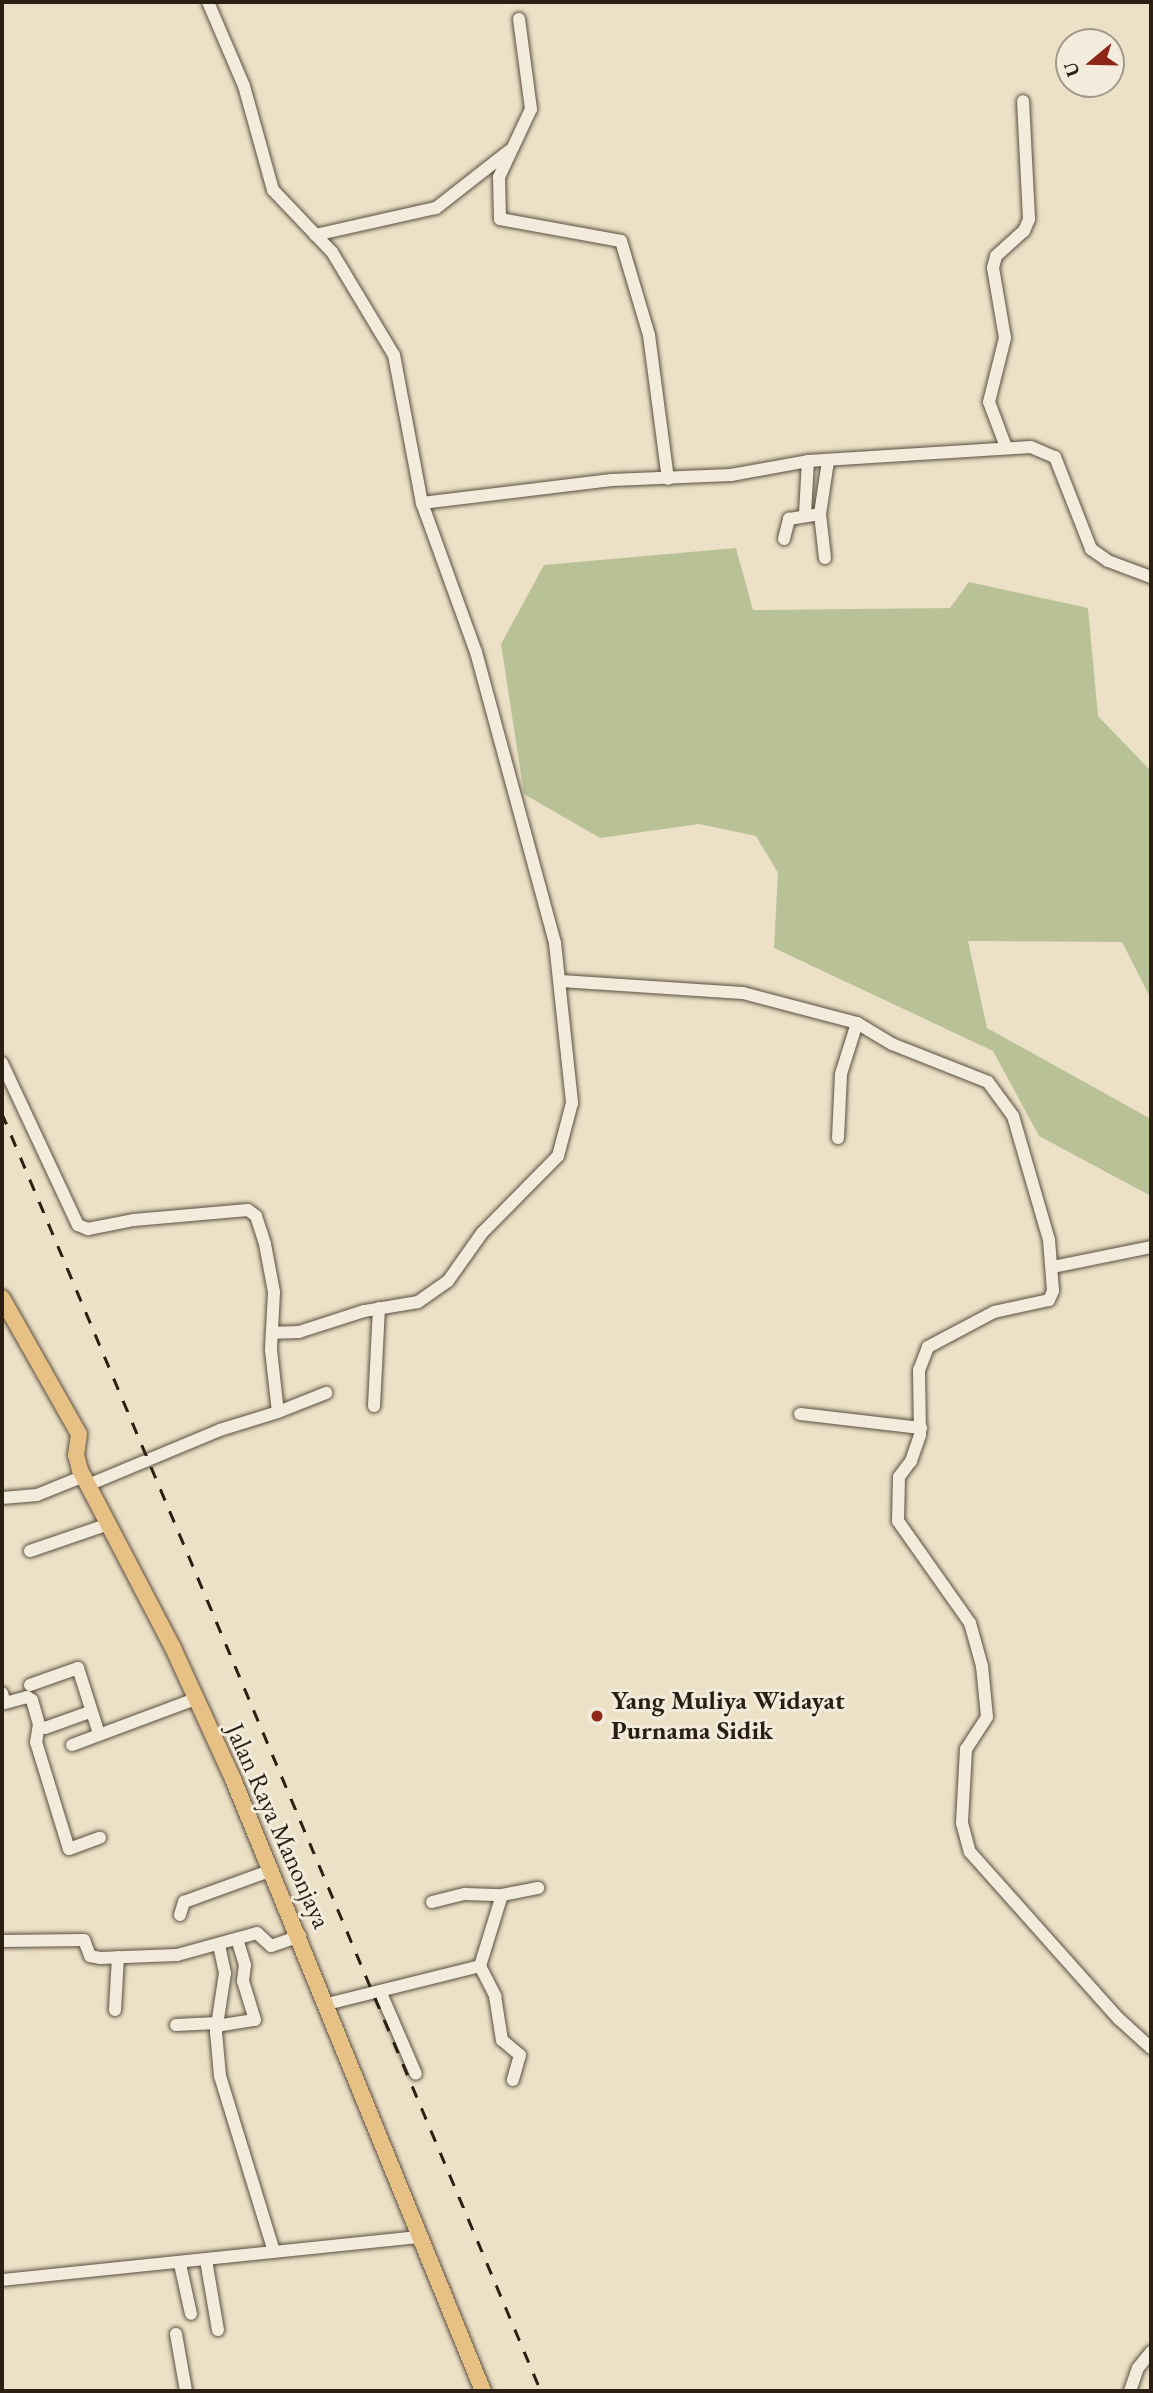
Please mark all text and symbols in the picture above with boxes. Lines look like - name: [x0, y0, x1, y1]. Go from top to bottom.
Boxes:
- north arrow: [1055, 28, 1125, 98]
- text: U: [1057, 59, 1086, 80]
- place label: Yang Muliya Widayat Purnama Sidik: [611, 1685, 845, 1746]
- marker: Yang Muliya Widayat Purnama Sidik: [589, 1708, 605, 1724]
- street label: Jalan Raya Manonjaya: [219, 1719, 337, 1933]

